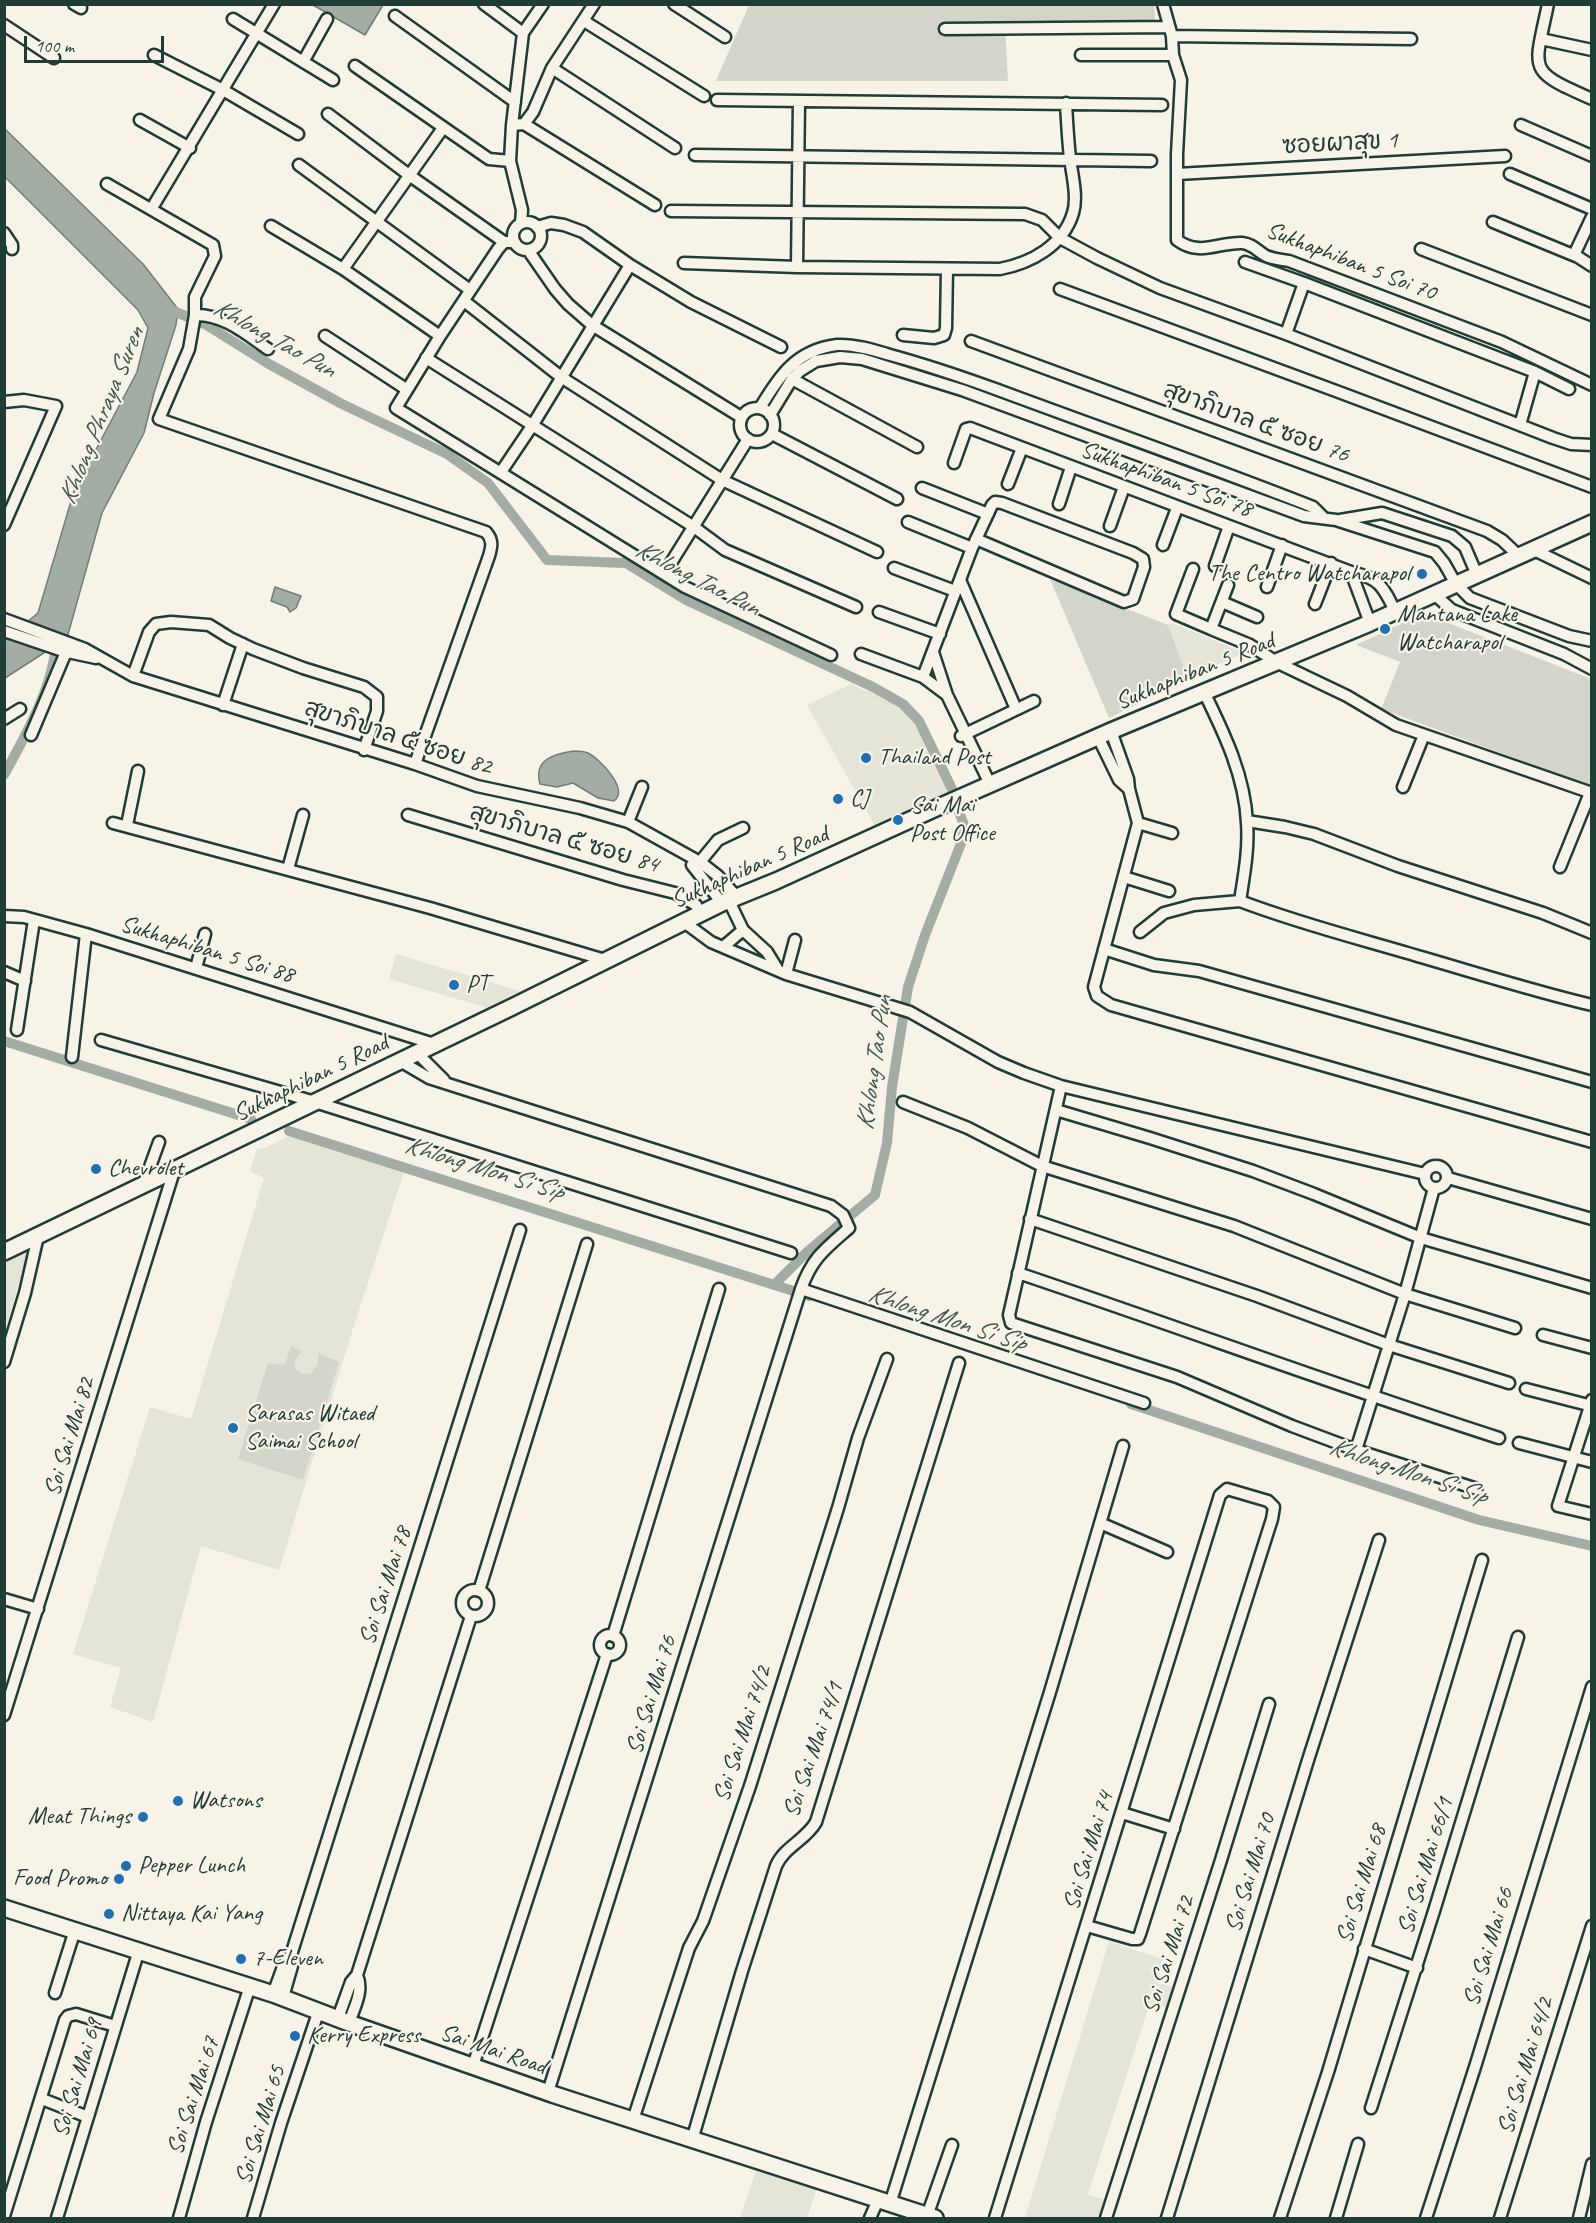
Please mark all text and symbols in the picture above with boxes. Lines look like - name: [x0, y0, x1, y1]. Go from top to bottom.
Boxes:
- scale bar: [27, 24, 166, 62]
- text: 100 m: [35, 35, 74, 57]
- street label: ซอยผาสุข 1: [1281, 127, 1399, 161]
- street label: Sukhaphiban 5 Soi 70: [1262, 216, 1440, 308]
- water label: Khlong Tao Pun: [207, 293, 341, 385]
- water label: Khlong Phraya Suren: [52, 323, 152, 509]
- street label: สุขาภิบาล ๕ ซอย 76: [1159, 376, 1353, 470]
- street label: Sukhaphiban 5 Soi 78: [1076, 436, 1256, 524]
- water label: Khlong Tao Pun: [630, 534, 764, 624]
- place label: The Centro Watcharapol: [1208, 560, 1410, 588]
- marker: The Centro Watcharapol: [1415, 567, 1429, 581]
- place label: Mantana Lake Watcharapol: [1397, 601, 1517, 657]
- marker: Mantana Lake Watcharapol: [1378, 622, 1392, 636]
- street label: Sukhaphiban 5 Road: [1111, 627, 1279, 717]
- street label: สุขาภิบาล ๕ ซอย 82: [301, 694, 495, 782]
- place label: Thailand Post: [878, 744, 991, 772]
- marker: Thailand Post: [859, 751, 873, 765]
- place label: CJ: [850, 785, 869, 813]
- marker: CJ: [831, 792, 845, 806]
- place label: Sai Mai Post Office: [910, 792, 995, 848]
- street label: สุขาภิบาล ๕ ซอย 84: [466, 798, 662, 880]
- marker: Sai Mai Post Office: [891, 813, 905, 827]
- street label: Sukhaphiban 5 Road: [667, 821, 833, 915]
- street label: Sukhaphiban 5 Soi 88: [117, 910, 297, 990]
- place label: PT: [466, 971, 488, 999]
- marker: PT: [447, 978, 461, 992]
- water label: Khlong Tao Pun: [850, 994, 900, 1132]
- street label: Sukhaphiban 5 Road: [229, 1029, 393, 1129]
- water label: Khlong Mon Si Sip: [401, 1130, 567, 1208]
- place label: Chevrolet: [108, 1155, 183, 1183]
- marker: Chevrolet: [89, 1162, 103, 1176]
- water label: Khlong Mon Si Sip: [864, 1279, 1030, 1359]
- street label: Soi Sai Mai 82: [38, 1374, 102, 1500]
- place label: Sarasas Witaed Saimai School: [245, 1400, 374, 1456]
- marker: Sarasas Witaed Saimai School: [226, 1421, 240, 1435]
- water label: Khlong Mon Si Sip: [1325, 1432, 1491, 1512]
- street label: Soi Sai Mai 78: [353, 1524, 419, 1648]
- street label: Soi Sai Mai 76: [620, 1632, 684, 1758]
- street label: Soi Sai Mai 74/2: [708, 1663, 778, 1805]
- street label: Soi Sai Mai 74/1: [777, 1679, 851, 1821]
- place label: Watsons: [190, 1787, 261, 1815]
- street label: Soi Sai Mai 74: [1057, 1788, 1121, 1914]
- marker: Watsons: [171, 1794, 185, 1808]
- street label: Soi Sai Mai 66/1: [1392, 1794, 1460, 1938]
- place label: Meat Things: [28, 1803, 131, 1831]
- marker: Meat Things: [136, 1810, 150, 1824]
- street label: Soi Sai Mai 70: [1219, 1810, 1283, 1936]
- street label: Soi Sai Mai 68: [1330, 1821, 1394, 1947]
- place label: Pepper Lunch: [138, 1852, 245, 1880]
- marker: Pepper Lunch: [119, 1859, 133, 1873]
- place label: Food Promo: [13, 1865, 107, 1893]
- marker: Food Promo: [112, 1872, 126, 1886]
- street label: Soi Sai Mai 66: [1457, 1884, 1521, 2010]
- street label: Soi Sai Mai 72: [1136, 1893, 1202, 2017]
- place label: Nittaya Kai Yang: [121, 1900, 262, 1928]
- marker: Nittaya Kai Yang: [102, 1907, 116, 1921]
- place label: 7-Eleven: [253, 1945, 323, 1973]
- marker: 7-Eleven: [234, 1952, 248, 1966]
- street label: Soi Sai Mai 64/2: [1492, 1994, 1560, 2138]
- street label: Soi Sai Mai 69: [46, 2015, 110, 2141]
- street label: Sai Mai Road: [436, 2018, 550, 2082]
- place label: Kerry Express: [307, 2022, 420, 2050]
- marker: Kerry Express: [288, 2029, 302, 2043]
- street label: Soi Sai Mai 67: [161, 2034, 227, 2158]
- street label: Soi Sai Mai 65: [229, 2062, 293, 2188]

